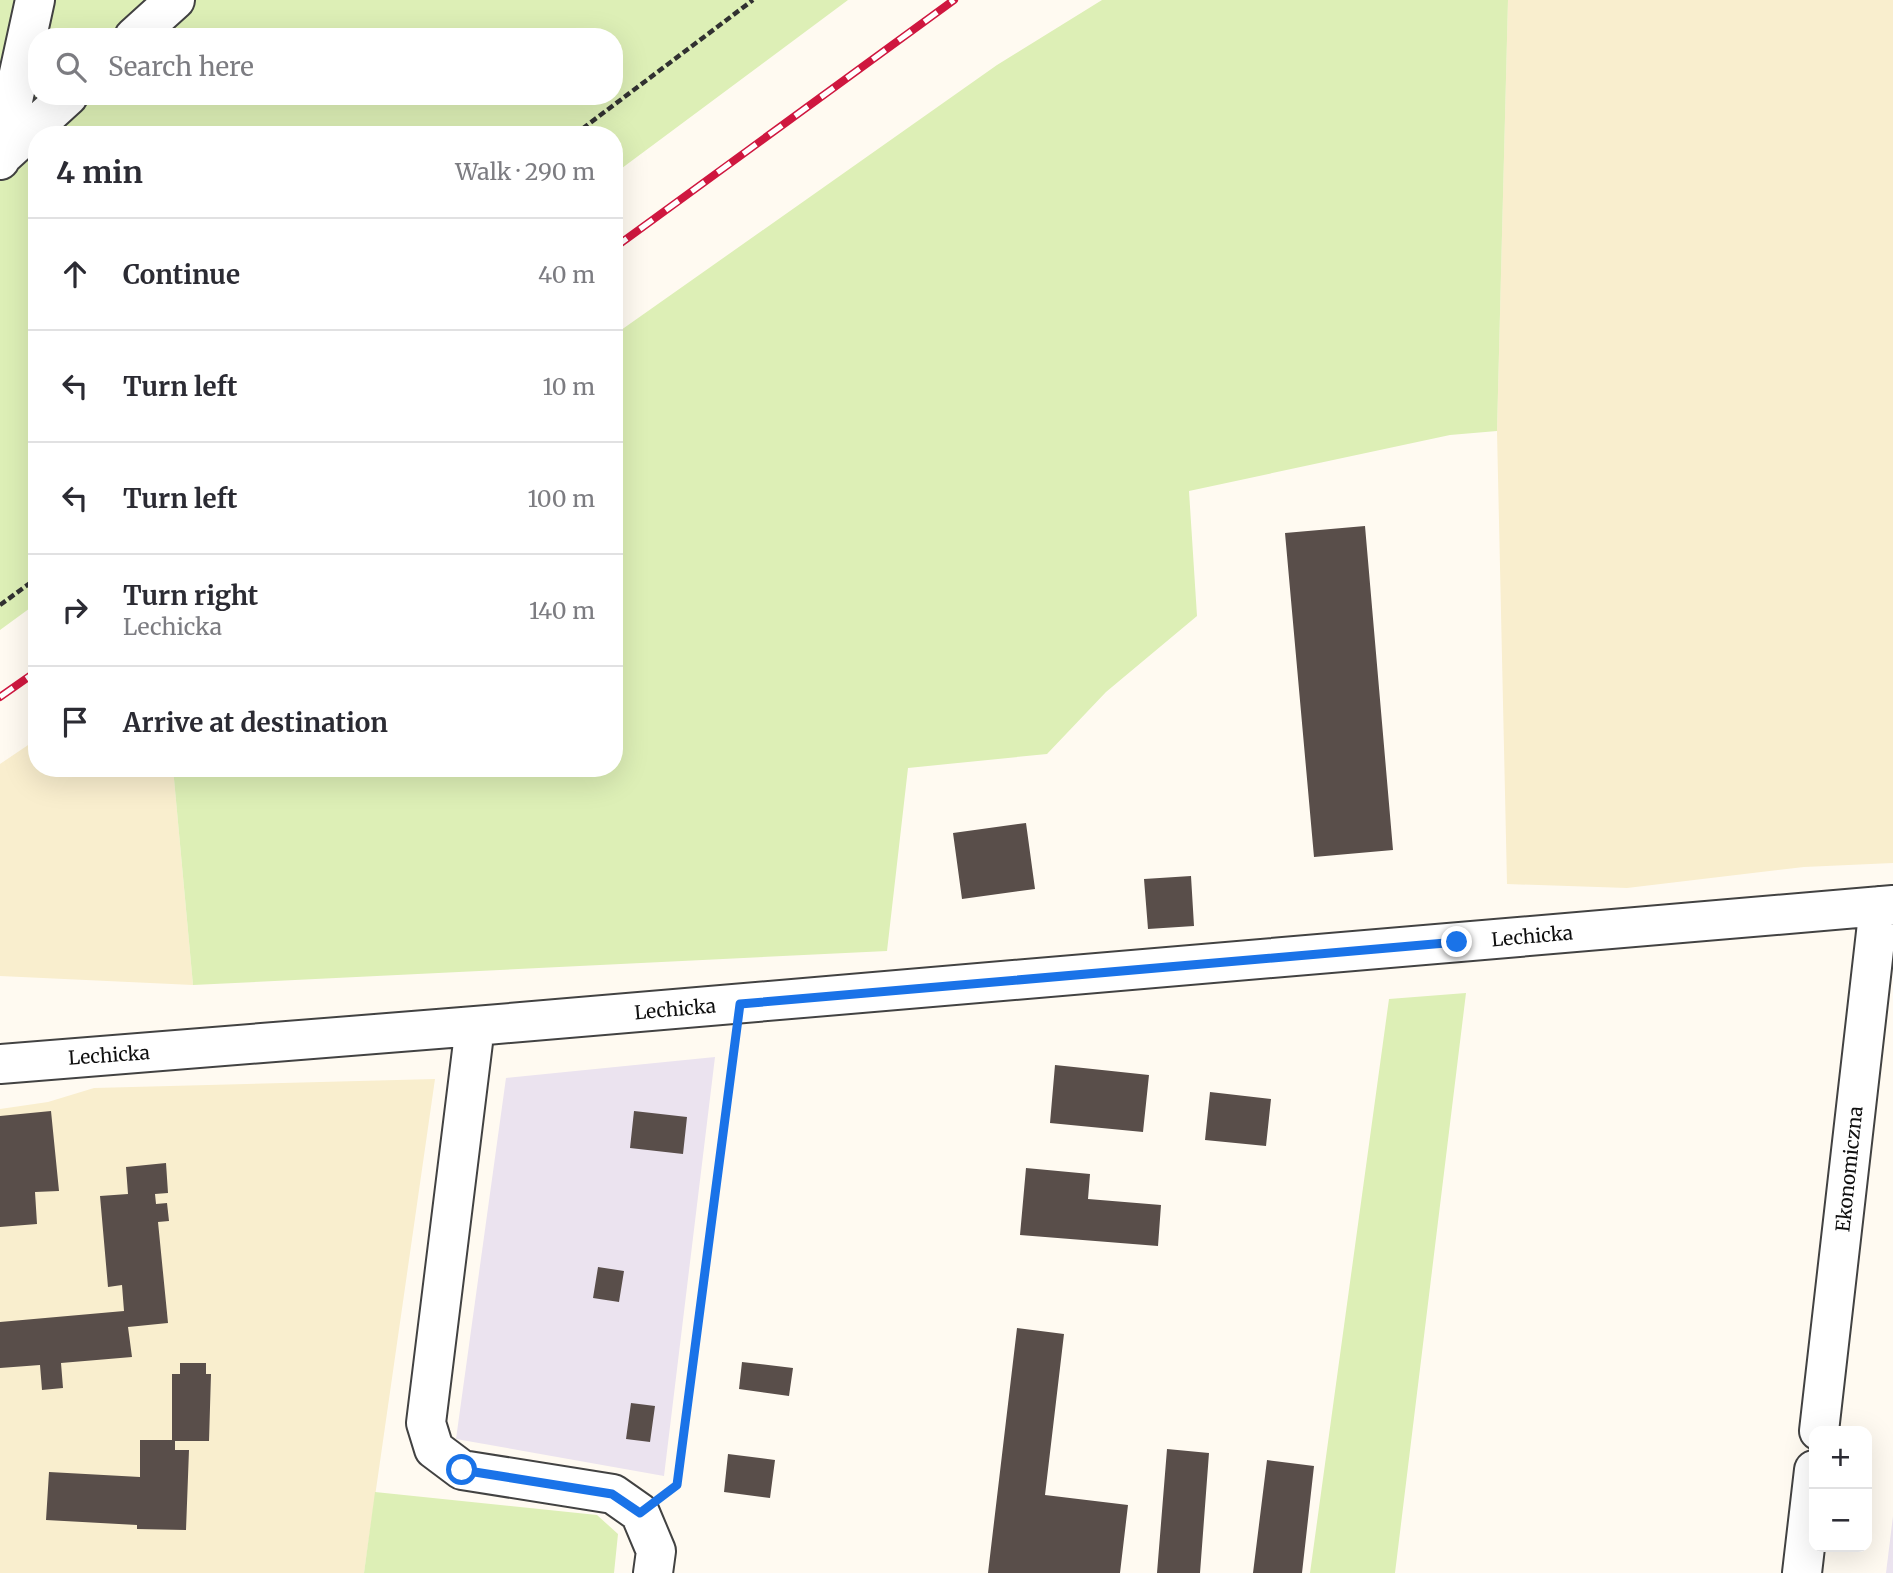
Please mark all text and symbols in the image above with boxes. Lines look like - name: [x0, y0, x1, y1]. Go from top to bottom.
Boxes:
- search box: [28, 28, 623, 105]
- icon: search: [52, 48, 90, 86]
- text: Search here: [108, 50, 254, 83]
- text: 4 min: [56, 153, 143, 191]
- text: Walk · 290 m: [455, 157, 595, 186]
- icon: ahead: [56, 255, 94, 293]
- text: Continue: [123, 258, 240, 291]
- text: 40 m: [538, 260, 595, 289]
- icon: left: [56, 367, 94, 405]
- text: Turn left: [123, 370, 237, 403]
- text: 10 m: [542, 372, 595, 401]
- icon: left: [56, 479, 94, 517]
- text: Turn left: [123, 482, 237, 515]
- text: 100 m: [527, 484, 595, 513]
- text: Turn right: [123, 579, 258, 612]
- icon: right: [56, 591, 94, 629]
- text: 140 m: [529, 596, 595, 625]
- text: Lechicka: [123, 612, 222, 641]
- icon: arrive: [56, 703, 94, 741]
- text: Arrive at destination: [123, 706, 388, 739]
- street label: Lechicka: [1490, 920, 1574, 952]
- route end: [1441, 926, 1472, 957]
- street label: Lechicka: [633, 993, 717, 1025]
- street label: Lechicka: [67, 1040, 151, 1070]
- street label: Ekonomiczna: [1830, 1105, 1868, 1233]
- map controls: [1809, 1426, 1872, 1552]
- button: +: [1809, 1426, 1872, 1489]
- route start: [446, 1454, 477, 1485]
- button: −: [1809, 1489, 1872, 1552]

